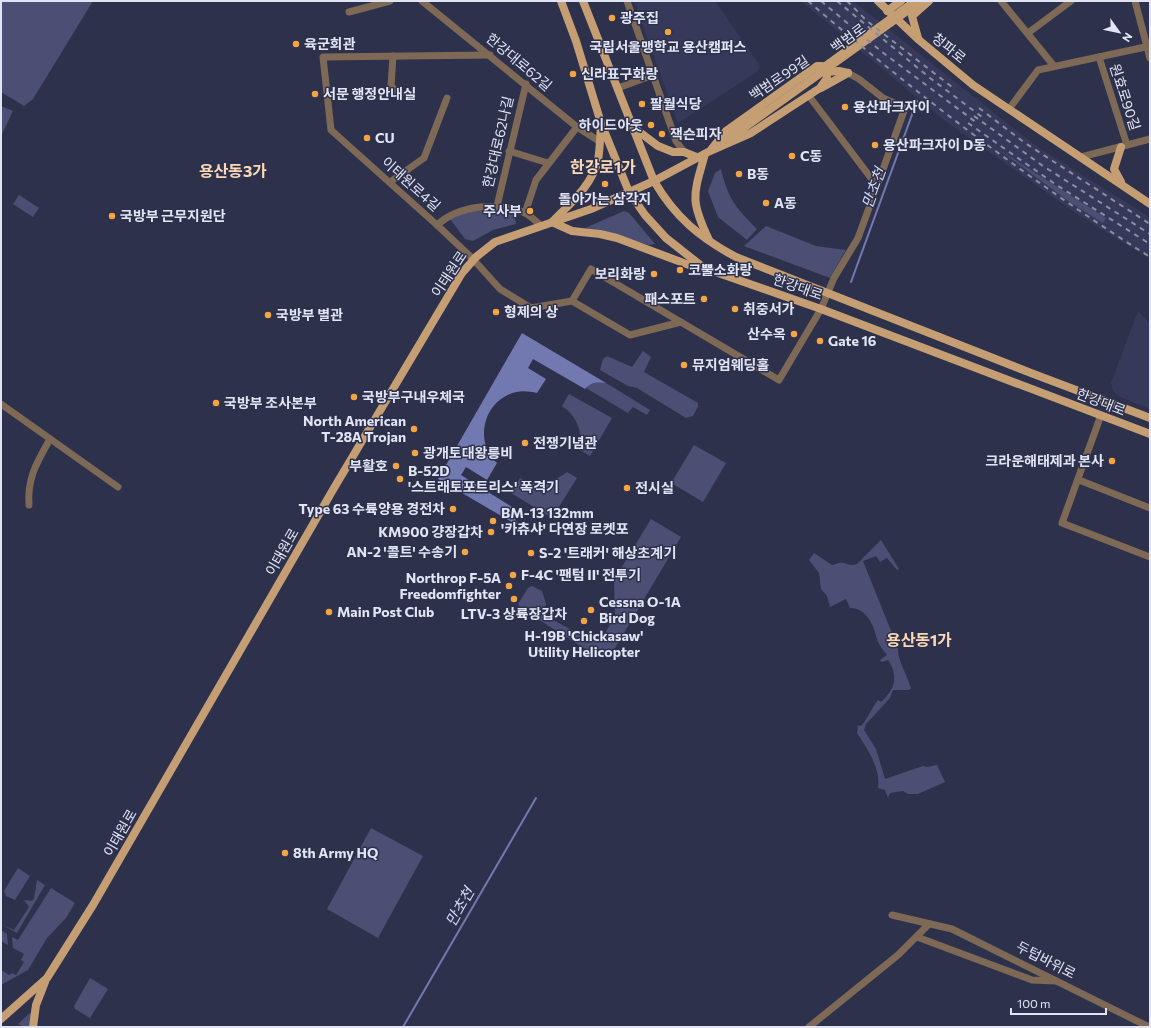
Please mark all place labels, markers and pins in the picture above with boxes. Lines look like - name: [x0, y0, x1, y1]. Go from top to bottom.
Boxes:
- place label: 광주집: [620, 9, 659, 26]
- marker: 광주집: [607, 13, 617, 23]
- marker: 국립서울맹학교 용산캠퍼스: [663, 27, 673, 37]
- place label: 육군회관: [304, 35, 356, 52]
- place label: 국립서울맹학교 용산캠퍼스: [589, 38, 747, 55]
- marker: 육군회관: [291, 39, 301, 49]
- place label: 신라표구화랑: [581, 65, 658, 82]
- marker: 신라표구화랑: [568, 69, 578, 79]
- place label: 서문 행정안내실: [323, 85, 416, 102]
- marker: 서문 행정안내실: [310, 89, 320, 99]
- place label: 팔월식당: [650, 95, 702, 112]
- place label: 용산파크자이: [853, 98, 930, 115]
- marker: 팔월식당: [637, 99, 647, 109]
- marker: 용산파크자이: [840, 102, 850, 112]
- place label: 하이드아웃: [579, 116, 643, 133]
- marker: 하이드아웃: [646, 120, 656, 130]
- place label: 잭슨피자: [670, 125, 722, 142]
- place label: CU: [375, 129, 395, 146]
- marker: 잭슨피자: [657, 129, 667, 139]
- marker: CU: [362, 133, 372, 143]
- place label: 용산파크자이 D동: [883, 136, 986, 153]
- marker: 용산파크자이 D동: [870, 140, 880, 150]
- place label: C동: [800, 147, 823, 164]
- marker: C동: [787, 151, 797, 161]
- place label: B동: [747, 165, 769, 182]
- marker: B동: [734, 169, 744, 179]
- marker: 돌아가는 삼각지: [600, 179, 610, 189]
- place label: 돌아가는 삼각지: [559, 190, 651, 207]
- place label: A동: [774, 194, 797, 211]
- marker: A동: [761, 198, 771, 208]
- place label: 주사부: [483, 202, 522, 219]
- marker: 주사부: [525, 206, 535, 216]
- place label: 국방부 근무지원단: [120, 207, 226, 224]
- marker: 국방부 근무지원단: [107, 211, 117, 221]
- place label: 코뿔소화랑: [688, 261, 753, 278]
- place label: 보리화랑: [594, 265, 646, 282]
- marker: 코뿔소화랑: [675, 265, 685, 275]
- marker: 보리화랑: [649, 269, 659, 279]
- place label: 패스포트: [644, 290, 696, 307]
- marker: 패스포트: [699, 294, 709, 304]
- place label: 취중서가: [743, 300, 795, 317]
- place label: 형제의 상: [504, 303, 558, 320]
- marker: 취중서가: [730, 304, 740, 314]
- place label: 국방부 별관: [276, 306, 343, 323]
- marker: 형제의 상: [491, 307, 501, 317]
- marker: 국방부 별관: [263, 310, 273, 320]
- place label: 산수옥: [747, 325, 786, 342]
- marker: 산수옥: [789, 329, 799, 339]
- place label: Gate 16: [828, 332, 877, 349]
- marker: Gate 16: [815, 336, 825, 346]
- place label: 뮤지엄웨딩홀: [692, 356, 769, 373]
- marker: 뮤지엄웨딩홀: [679, 360, 689, 370]
- place label: 국방부구내우체국: [362, 388, 465, 405]
- marker: 국방부구내우체국: [349, 392, 359, 402]
- place label: 국방부 조사본부: [224, 394, 317, 411]
- marker: 국방부 조사본부: [211, 398, 221, 408]
- place label: North American T-28A Trojan: [303, 412, 406, 445]
- marker: North American T-28A Trojan: [409, 424, 419, 434]
- place label: 전쟁기념관: [533, 434, 598, 451]
- marker: 전쟁기념관: [520, 438, 530, 448]
- place label: 광개토대왕릉비: [423, 444, 513, 461]
- marker: 광개토대왕릉비: [410, 448, 420, 458]
- place label: 크라운해태제과 본사: [985, 452, 1104, 469]
- marker: 크라운해태제과 본사: [1107, 456, 1117, 466]
- place label: 부활호: [349, 457, 388, 474]
- marker: 부활호: [391, 461, 401, 471]
- place label: B-52D '스트래토포트리스' 폭격기: [408, 462, 559, 495]
- marker: B-52D '스트래토포트리스' 폭격기: [395, 474, 405, 484]
- place label: 전시실: [635, 479, 674, 496]
- marker: 전시실: [622, 483, 632, 493]
- place label: Type 63 수륙양용 경전차: [299, 500, 445, 517]
- marker: Type 63 수륙양용 경전차: [448, 504, 458, 514]
- place label: BM-13 132mm '카츄샤' 다연장 로켓포: [501, 504, 629, 537]
- marker: BM-13 132mm '카츄샤' 다연장 로켓포: [488, 516, 498, 526]
- place label: KM900 걍장갑차: [378, 523, 483, 540]
- marker: KM900 걍장갑차: [486, 527, 496, 537]
- place label: AN-2 '콜트' 수송기: [346, 543, 457, 560]
- place label: S-2 '트래커' 해상초계기: [539, 544, 676, 561]
- marker: AN-2 '콜트' 수송기: [460, 547, 470, 557]
- marker: S-2 '트래커' 해상초계기: [526, 548, 536, 558]
- place label: F-4C '팬텀 II' 전투기: [521, 566, 641, 583]
- place label: Northrop F-5A Freedomfighter: [400, 569, 501, 602]
- marker: F-4C '팬텀 II' 전투기: [508, 570, 518, 580]
- marker: Northrop F-5A Freedomfighter: [504, 581, 514, 591]
- place label: Cessna O-1A Bird Dog: [599, 593, 681, 626]
- marker: LTV-3 상륙장갑차: [509, 594, 519, 604]
- place label: Main Post Club: [337, 603, 434, 620]
- place label: LTV-3 상륙장갑차: [461, 605, 567, 622]
- marker: Cessna O-1A Bird Dog: [586, 605, 596, 615]
- marker: Main Post Club: [324, 607, 334, 617]
- marker: H-19B 'Chickasaw' Utility Helicopter: [579, 616, 589, 626]
- place label: H-19B 'Chickasaw' Utility Helicopter: [525, 627, 643, 660]
- place label: 8th Army HQ: [293, 844, 378, 861]
- marker: 8th Army HQ: [280, 848, 290, 858]

